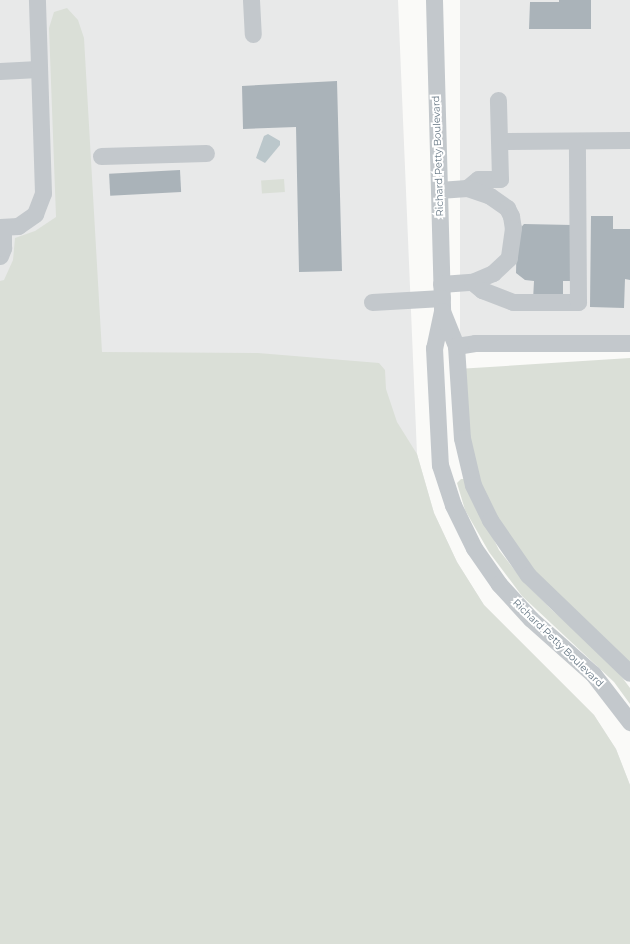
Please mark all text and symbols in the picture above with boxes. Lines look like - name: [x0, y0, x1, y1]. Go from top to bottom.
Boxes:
- street label: Richard Petty Boulevard: [430, 95, 446, 217]
- street label: Richard Petty Boulevard: [510, 597, 606, 689]

